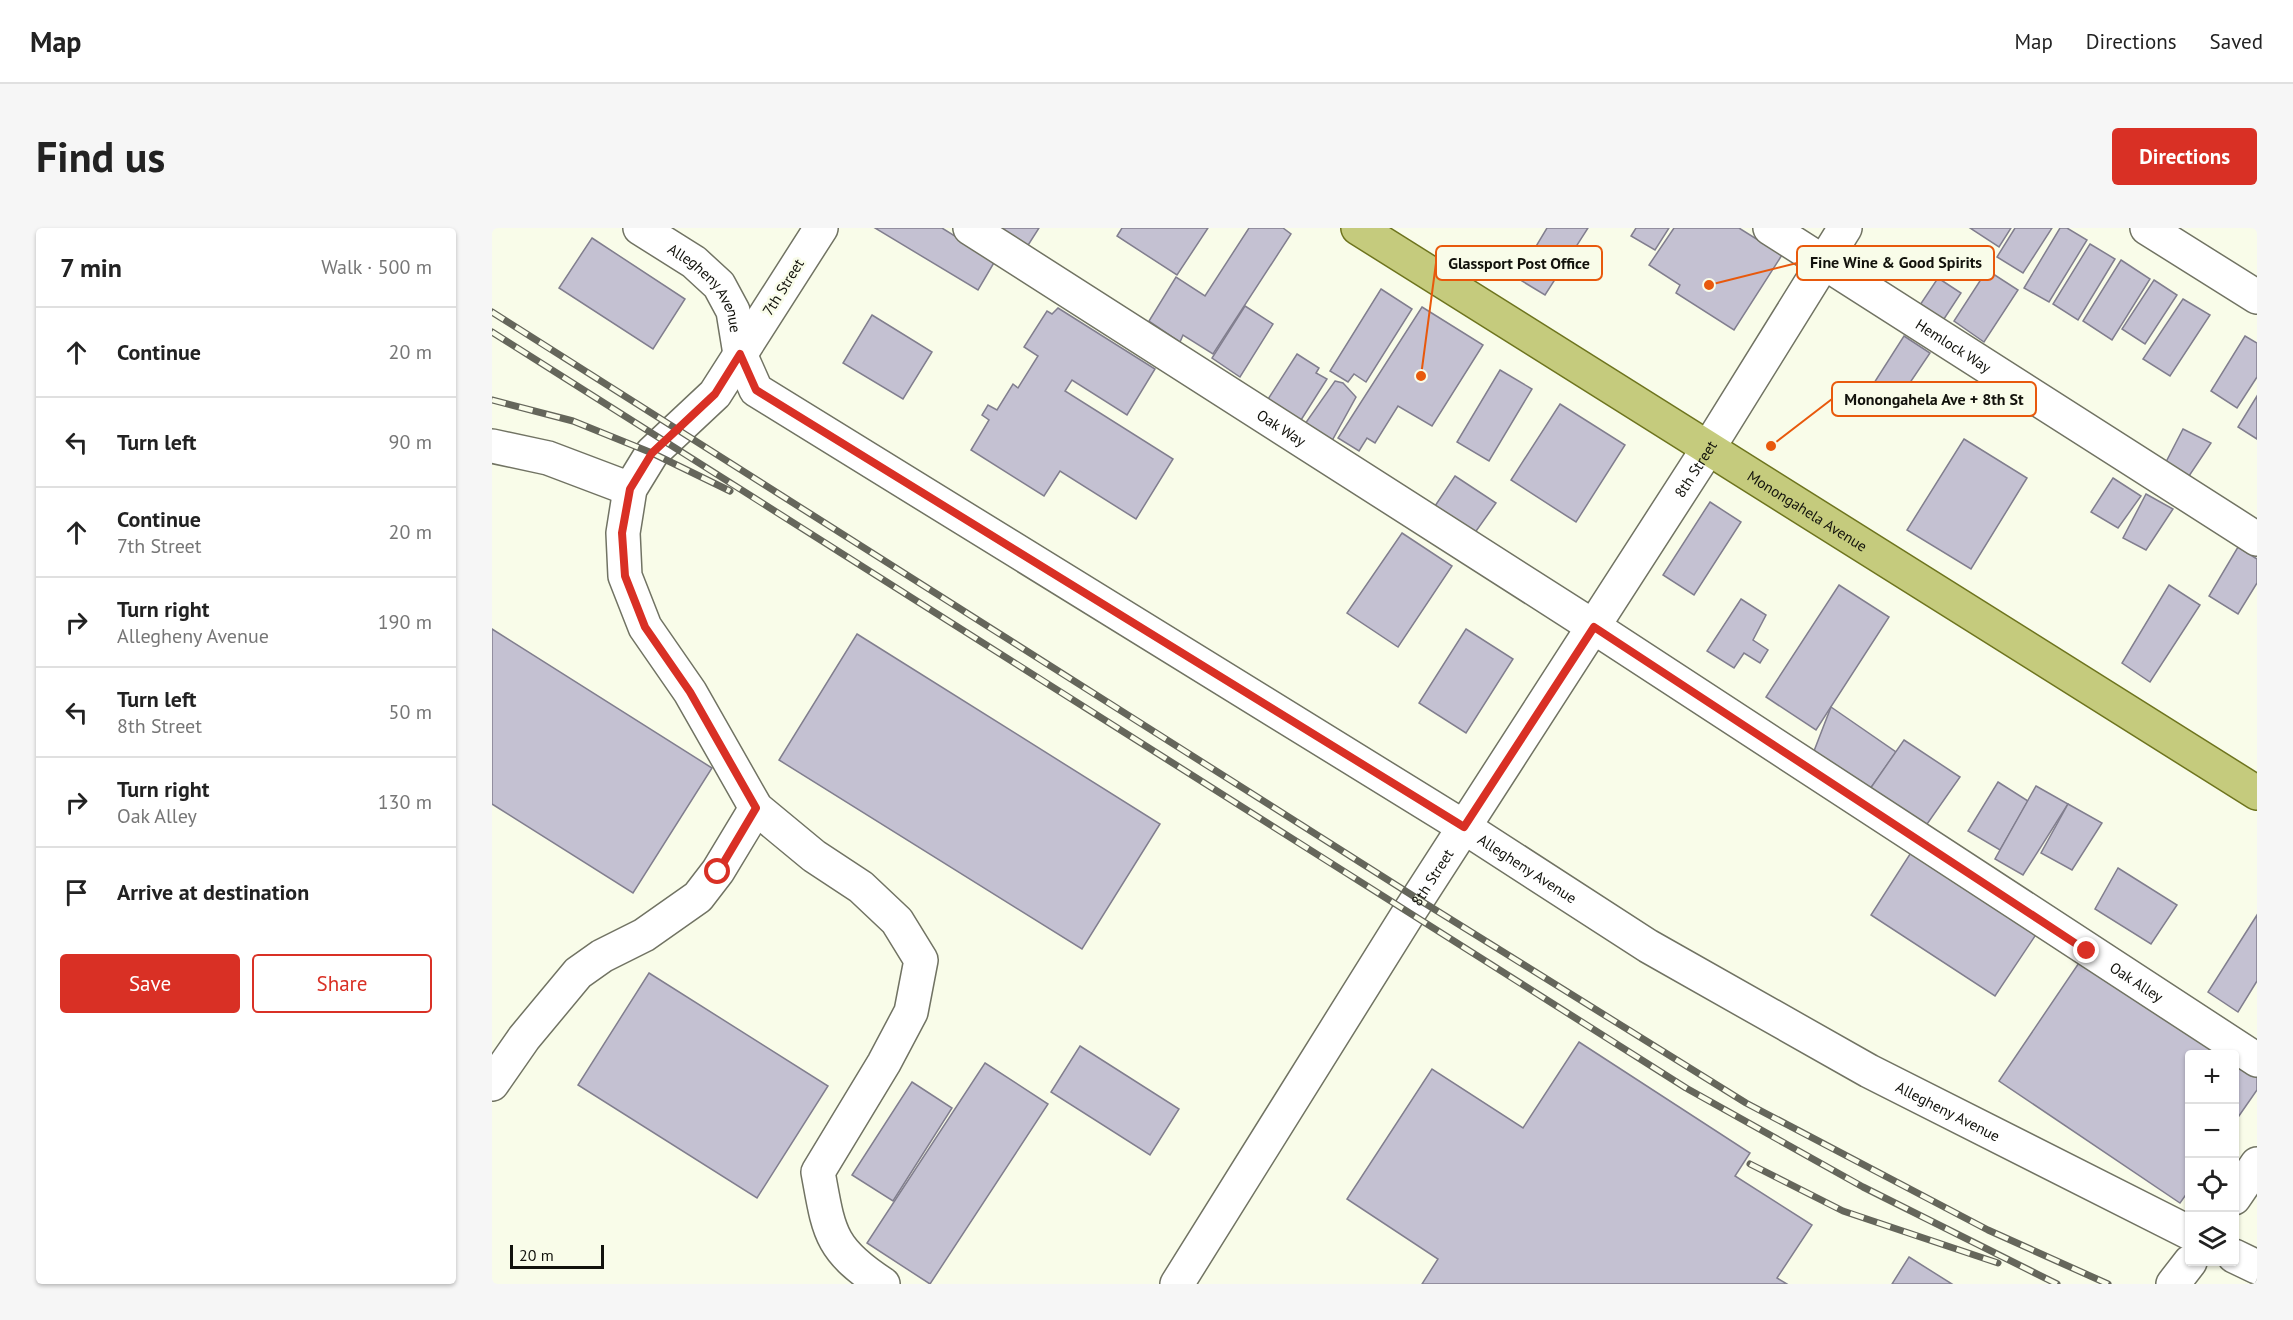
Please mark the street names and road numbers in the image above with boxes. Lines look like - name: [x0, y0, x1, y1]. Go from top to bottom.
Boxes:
- street label: Allegheny Avenue: [665, 239, 746, 334]
- street label: 7th Street: [758, 255, 808, 319]
- street label: Hemlock Way: [1912, 314, 1995, 376]
- street label: Oak Way: [1254, 405, 1310, 450]
- street label: 8th Street: [1670, 437, 1720, 501]
- street label: Monongahela Avenue: [1744, 466, 1871, 555]
- street label: Allegheny Avenue: [1475, 829, 1581, 907]
- street label: 8th Street: [1406, 845, 1457, 909]
- street label: Oak Alley: [2107, 957, 2167, 1006]
- street label: Allegheny Avenue: [1893, 1077, 2003, 1145]

